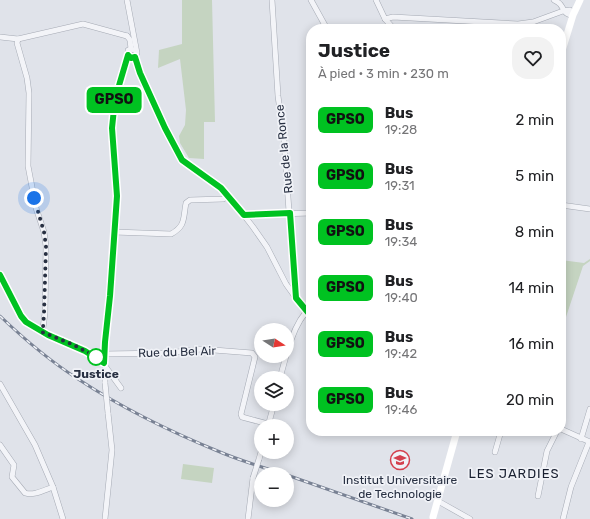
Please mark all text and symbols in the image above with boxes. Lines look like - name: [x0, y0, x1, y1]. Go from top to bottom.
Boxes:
- button: heart: [512, 37, 554, 79]
- text: Justice: [318, 39, 390, 62]
- text: À pied · 3 min · 230 m: [318, 66, 449, 81]
- line badge: GPSO: [86, 87, 142, 113]
- text: GPSO: [95, 91, 133, 108]
- street label: Rue de la Ronce: [272, 104, 296, 194]
- text: Bus: [385, 104, 413, 122]
- text: GPSO: [326, 111, 365, 128]
- text: 2 min: [515, 111, 554, 129]
- text: 19:28: [385, 122, 417, 137]
- text: Bus: [385, 160, 413, 178]
- text: GPSO: [326, 167, 365, 184]
- text: 5 min: [515, 167, 554, 185]
- text: 19:31: [385, 178, 415, 193]
- your location: [24, 188, 44, 208]
- text: Bus: [385, 216, 413, 234]
- text: GPSO: [326, 223, 365, 240]
- text: 8 min: [515, 223, 554, 241]
- text: 19:34: [385, 234, 417, 249]
- text: Bus: [385, 272, 413, 290]
- text: GPSO: [326, 279, 365, 296]
- text: 14 min: [509, 279, 554, 297]
- text: 19:40: [385, 290, 418, 305]
- north arrow: [254, 323, 294, 363]
- map controls: [254, 323, 294, 507]
- text: Bus: [385, 328, 413, 346]
- text: GPSO: [326, 335, 365, 352]
- text: 16 min: [509, 335, 554, 353]
- street label: Rue du Bel Air: [138, 344, 217, 360]
- text: 19:42: [385, 346, 417, 361]
- marker: Justice: [87, 348, 105, 366]
- place label: Justice: [73, 367, 119, 381]
- button: layers: [254, 371, 294, 411]
- text: Bus: [385, 384, 413, 402]
- text: GPSO: [326, 391, 365, 408]
- text: 20 min: [506, 391, 554, 409]
- text: 19:46: [385, 402, 417, 417]
- button: +: [254, 419, 294, 459]
- school or university icon: Institut Universitaire de Technologie: [389, 449, 411, 471]
- district label: LES JARDIES: [468, 466, 560, 481]
- button: −: [254, 467, 294, 507]
- place label: Institut Universitaire de Technologie: [343, 473, 458, 501]

